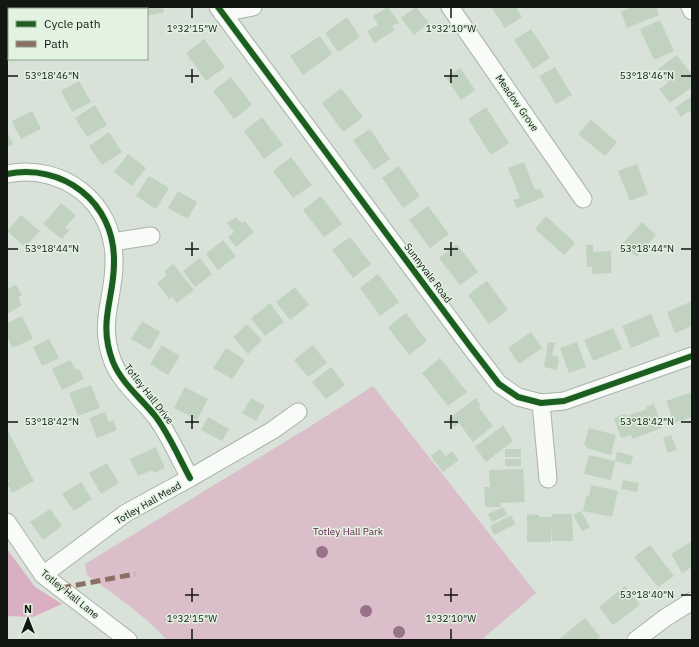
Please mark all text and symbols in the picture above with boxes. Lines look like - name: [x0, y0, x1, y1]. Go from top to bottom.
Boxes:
- legend: [8, 8, 148, 60]
- text: Cycle path: [44, 16, 101, 31]
- text: 1°32'15"W: [167, 22, 217, 35]
- text: 1°32'10"W: [426, 22, 476, 35]
- text: Path: [44, 36, 69, 51]
- text: 53°18'46"N: [25, 69, 79, 82]
- text: 53°18'46"N: [620, 69, 674, 82]
- street label: Meadow Grove: [493, 72, 542, 134]
- street label: Sunnyvale Road: [401, 241, 455, 305]
- text: 53°18'44"N: [25, 242, 79, 255]
- text: 53°18'44"N: [620, 242, 674, 255]
- street label: Totley Hall Drive: [121, 361, 177, 427]
- text: 53°18'42"N: [25, 415, 79, 428]
- text: 53°18'42"N: [620, 415, 674, 428]
- street label: Totley Hall Mead: [112, 479, 184, 527]
- park label: Totley Hall Park: [313, 525, 384, 538]
- street label: Totley Hall Lane: [38, 566, 102, 622]
- text: 53°18'40"N: [620, 588, 674, 601]
- north arrow: [8, 599, 48, 639]
- text: N: [24, 602, 32, 616]
- text: 1°32'15"W: [167, 612, 217, 625]
- text: 1°32'10"W: [426, 612, 476, 625]

